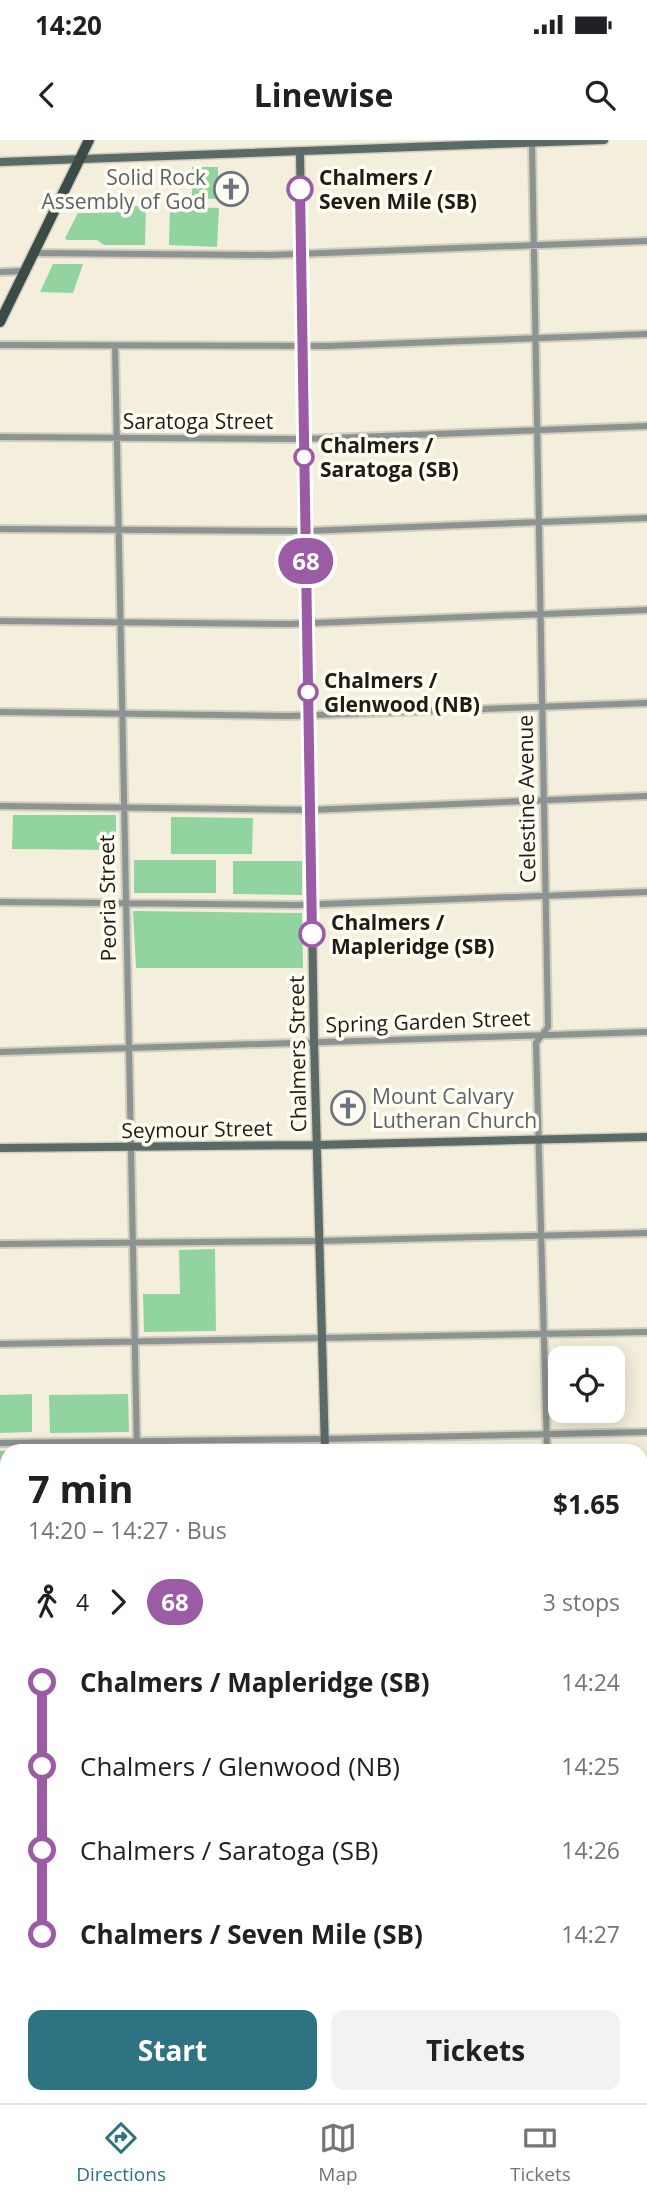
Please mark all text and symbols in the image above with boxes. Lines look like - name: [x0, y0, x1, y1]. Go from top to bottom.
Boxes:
- text: 14:20: [35, 7, 102, 43]
- text: Linewise: [254, 73, 393, 116]
- icon: back: [28, 76, 66, 114]
- icon: search: [581, 76, 619, 114]
- place label: Solid Rock Assembly of God: [41, 163, 206, 215]
- place label: Chalmers / Seven Mile (SB): [319, 163, 477, 215]
- church icon: Solid Rock Assembly of God: [212, 170, 250, 208]
- marker: Chalmers / Seven Mile (SB): [287, 176, 313, 202]
- street label: Saratoga Street: [123, 407, 273, 435]
- place label: Chalmers / Saratoga (SB): [320, 431, 459, 483]
- marker: Chalmers / Saratoga (SB): [294, 447, 314, 467]
- line badge: 68: [274, 538, 338, 584]
- text: 68: [292, 544, 320, 577]
- place label: Chalmers / Glenwood (NB): [324, 666, 480, 718]
- marker: Chalmers / Glenwood (NB): [298, 682, 318, 702]
- street label: Celestine Avenue: [511, 715, 541, 883]
- street label: Peoria Street: [92, 834, 122, 962]
- place label: Chalmers / Mapleridge (SB): [331, 908, 494, 960]
- marker: Chalmers / Mapleridge (SB): [299, 921, 325, 947]
- street label: Chalmers Street: [282, 975, 312, 1133]
- street label: Spring Garden Street: [325, 1003, 531, 1039]
- place label: Mount Calvary Lutheran Church: [372, 1082, 537, 1134]
- church icon: Mount Calvary Lutheran Church: [329, 1089, 367, 1127]
- street label: Seymour Street: [121, 1114, 273, 1144]
- map controls: [548, 1346, 625, 1423]
- button: locate: [548, 1346, 625, 1423]
- text: 7 min: [28, 1462, 133, 1514]
- text: $1.65: [553, 1486, 620, 1522]
- text: 14:20 – 14:27 · Bus: [28, 1514, 227, 1546]
- icon: walk: [28, 1583, 66, 1621]
- icon: forward: [99, 1583, 137, 1621]
- text: 68: [161, 1585, 189, 1618]
- text: 4: [76, 1586, 89, 1618]
- text: 3 stops: [543, 1586, 620, 1618]
- text: Chalmers / Mapleridge (SB): [80, 1664, 430, 1700]
- text: 14:24: [561, 1666, 620, 1698]
- text: Chalmers / Glenwood (NB): [80, 1748, 400, 1784]
- text: 14:25: [561, 1750, 620, 1782]
- text: Chalmers / Saratoga (SB): [80, 1832, 378, 1868]
- text: 14:26: [561, 1834, 620, 1866]
- text: Chalmers / Seven Mile (SB): [80, 1916, 423, 1952]
- text: 14:27: [561, 1918, 620, 1950]
- button: Start: [28, 2010, 317, 2090]
- button: Tickets: [331, 2010, 620, 2090]
- tab: Directions: [76, 2119, 166, 2187]
- tab: Map: [318, 2119, 358, 2187]
- tab: Tickets: [510, 2119, 571, 2187]

